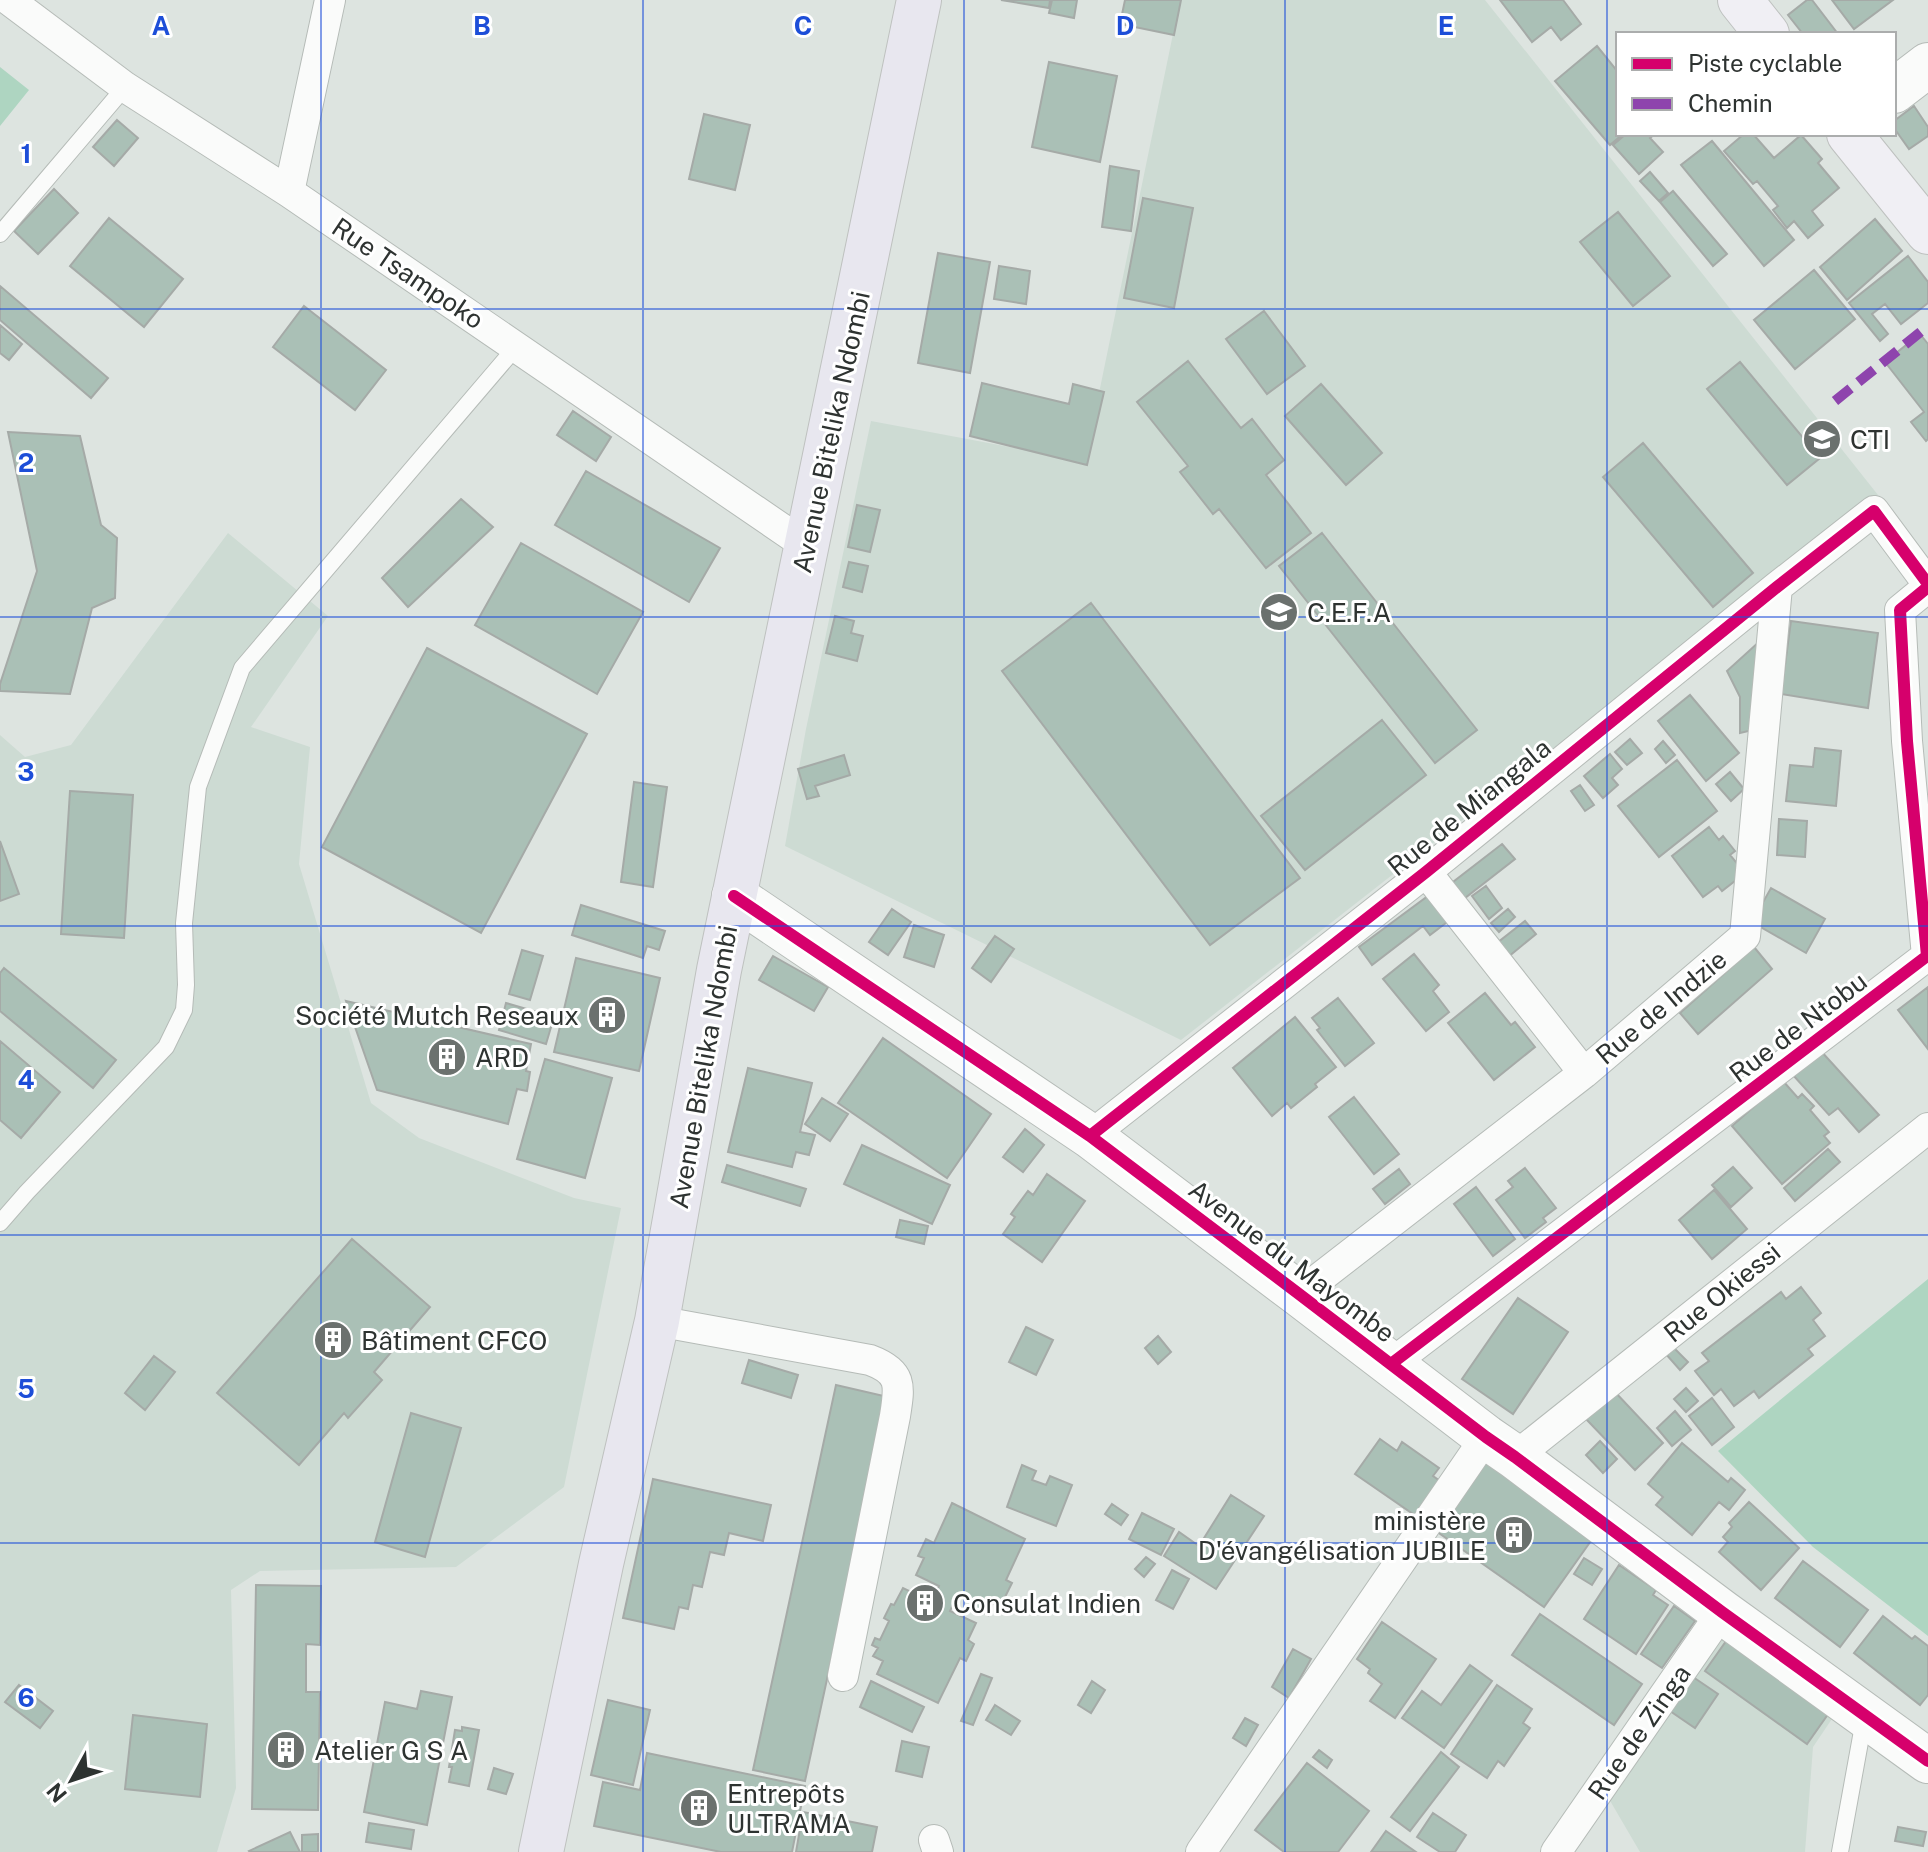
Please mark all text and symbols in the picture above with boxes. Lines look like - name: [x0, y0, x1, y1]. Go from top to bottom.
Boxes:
- text: A: [152, 10, 171, 41]
- text: B: [473, 10, 491, 41]
- text: C: [794, 10, 812, 41]
- text: D: [1116, 10, 1134, 41]
- text: E: [1438, 10, 1454, 41]
- legend: [1616, 32, 1896, 136]
- text: Piste cyclable: [1688, 49, 1842, 77]
- text: Chemin: [1688, 89, 1773, 117]
- text: 1: [20, 138, 32, 169]
- street label: Rue Tsampoko: [326, 211, 490, 335]
- street label: Avenue Bitelika Ndombi: [786, 288, 876, 576]
- school or university icon: CTI: [1801, 418, 1843, 460]
- place label: CTI: [1850, 424, 1890, 455]
- text: 2: [18, 447, 34, 478]
- school or university icon: C.E.F.A: [1258, 591, 1300, 633]
- place label: C.E.F.A: [1307, 597, 1391, 628]
- street label: Rue de Miangala: [1381, 732, 1557, 882]
- text: 3: [17, 756, 35, 787]
- street label: Avenue Bitelika Ndombi: [663, 923, 743, 1211]
- street label: Rue de Indzie: [1589, 943, 1733, 1071]
- street label: Rue de Ntobu: [1723, 965, 1873, 1089]
- building icon: Société Mutch Reseaux: [586, 994, 628, 1036]
- place label: Société Mutch Reseaux: [295, 1000, 579, 1031]
- building icon: ARD: [426, 1036, 468, 1078]
- place label: ARD: [475, 1042, 529, 1073]
- text: 4: [17, 1064, 35, 1095]
- street label: Avenue du Mayombe: [1183, 1173, 1401, 1349]
- street label: Rue Okiessi: [1658, 1236, 1786, 1348]
- building icon: Bâtiment CFCO: [312, 1319, 354, 1361]
- place label: Bâtiment CFCO: [361, 1325, 547, 1356]
- text: 5: [17, 1373, 35, 1404]
- place label: ministère D'évangélisation JUBILE: [1198, 1505, 1486, 1566]
- building icon: ministère D'évangélisation JUBILE: [1493, 1514, 1535, 1556]
- building icon: Consulat Indien: [904, 1582, 946, 1624]
- place label: Consulat Indien: [953, 1588, 1141, 1619]
- street label: Rue de Zinga: [1581, 1659, 1697, 1805]
- text: 6: [17, 1682, 35, 1713]
- building icon: Atelier G S A: [265, 1729, 307, 1771]
- place label: Atelier G S A: [314, 1735, 469, 1766]
- north arrow: [32, 1740, 112, 1820]
- text: N: [41, 1778, 72, 1808]
- place label: Entrepôts ULTRAMA: [727, 1778, 851, 1839]
- building icon: Entrepôts ULTRAMA: [678, 1787, 720, 1829]

